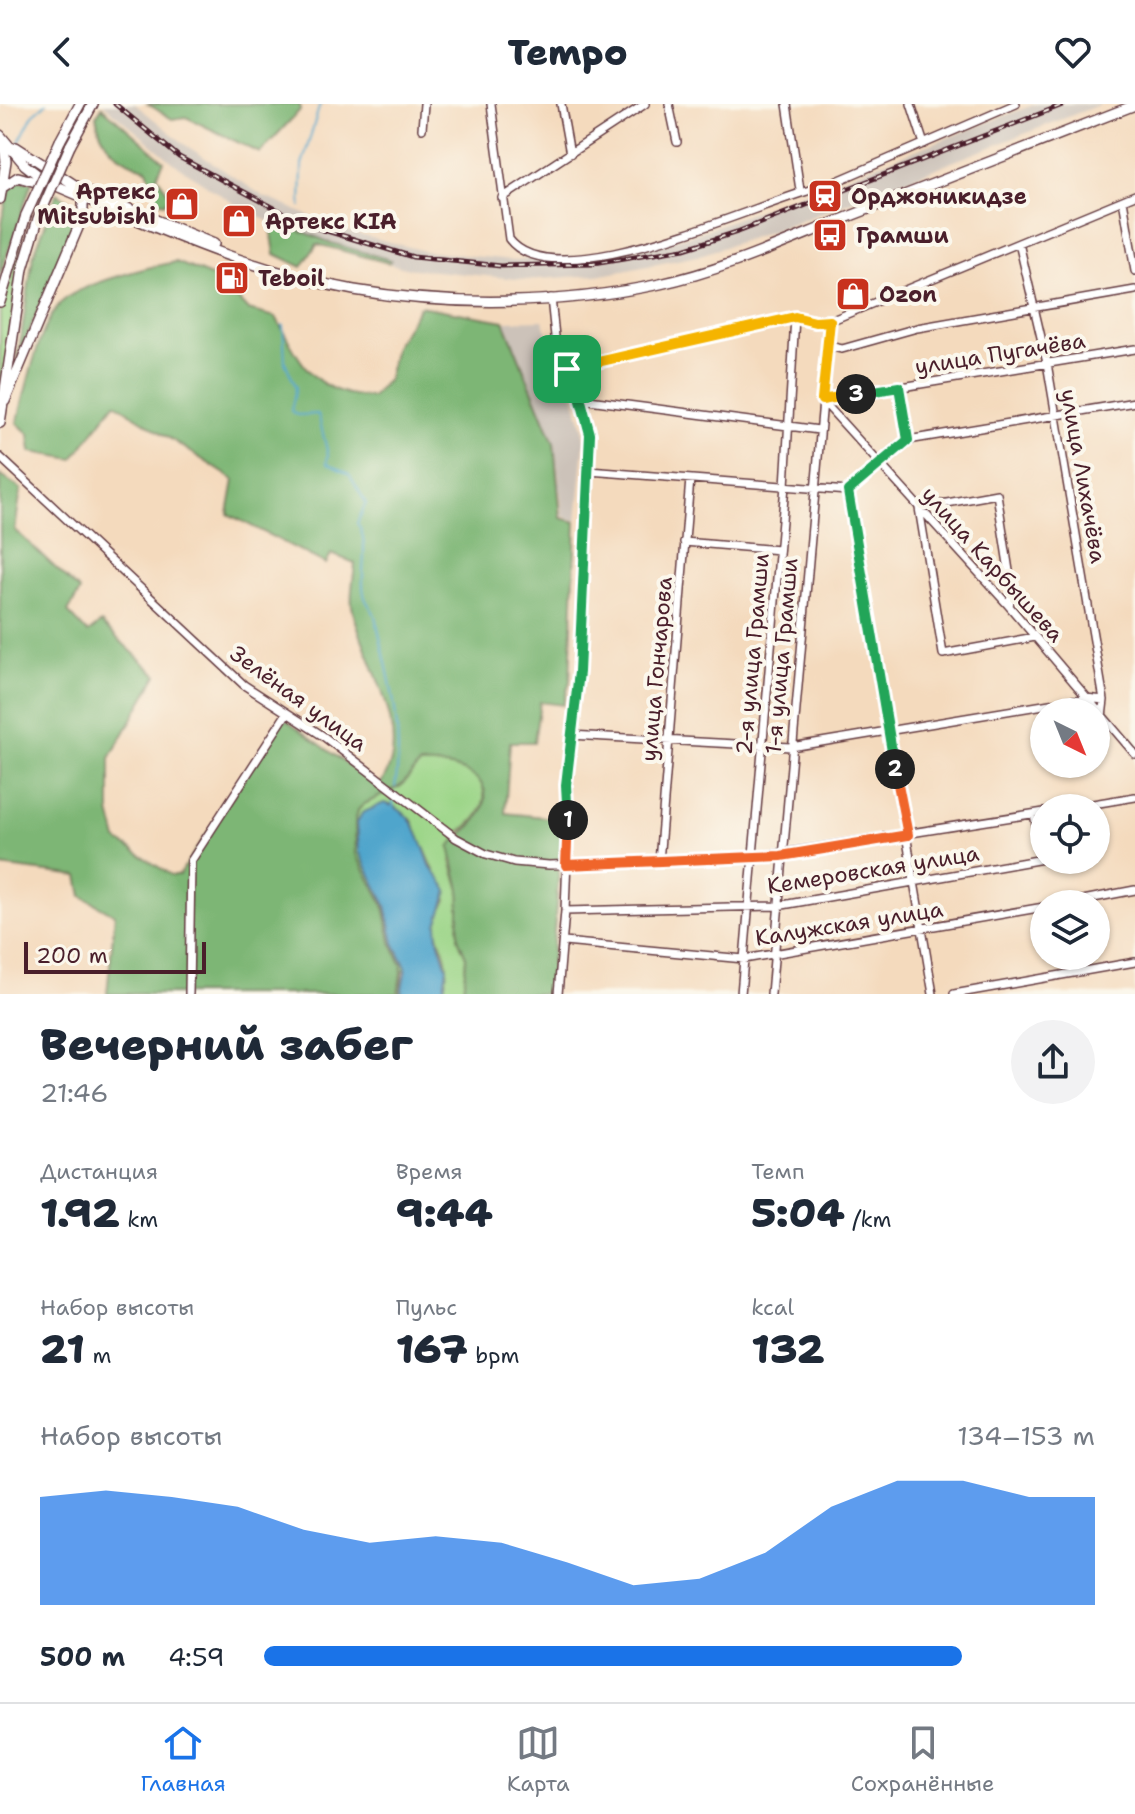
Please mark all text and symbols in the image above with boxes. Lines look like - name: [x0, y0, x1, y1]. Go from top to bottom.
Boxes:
- text: Tempo: [507, 28, 628, 77]
- icon: back: [40, 30, 84, 74]
- icon: heart: [1051, 30, 1095, 74]
- place label: Артекс Mitsubishi: [37, 177, 156, 231]
- station icon: Орджоникидзе: [806, 177, 844, 215]
- place label: Орджоникидзе: [851, 182, 1027, 211]
- shop icon: Артекс Mitsubishi: [163, 185, 201, 223]
- shop icon: Артекс KIA: [220, 202, 258, 240]
- place label: Артекс KIA: [265, 207, 397, 236]
- bus stop icon: Грамши: [811, 216, 849, 254]
- place label: Грамши: [856, 221, 949, 250]
- fuel station icon: Teboil: [213, 259, 251, 297]
- place label: Teboil: [258, 264, 325, 293]
- shop icon: Ozon: [834, 275, 872, 313]
- place label: Ozon: [879, 280, 937, 309]
- street label: улица Пугачёва: [913, 326, 1088, 381]
- pin: [533, 335, 601, 403]
- icon: arrive: [545, 347, 589, 391]
- pin: 3: [836, 374, 876, 414]
- text: 3: [848, 379, 864, 408]
- street label: улица Лихачёва: [1054, 387, 1113, 566]
- street label: улица Карбышева: [915, 480, 1071, 649]
- street label: 2-я улица Грамши: [729, 552, 776, 756]
- street label: 1-я улица Грамши: [758, 557, 805, 755]
- street label: улица Гончарова: [634, 575, 679, 763]
- street label: Зелёная улица: [224, 639, 373, 758]
- north arrow: [1030, 698, 1110, 778]
- map controls: [1030, 698, 1110, 970]
- pin: 2: [875, 749, 915, 789]
- text: 2: [887, 754, 903, 783]
- button: locate: [1030, 794, 1110, 874]
- pin: 1: [548, 800, 588, 840]
- text: 1: [563, 805, 573, 834]
- street label: Кемеровская улица: [765, 838, 981, 901]
- button: layers: [1030, 890, 1110, 970]
- street label: Калужская улица: [753, 894, 945, 953]
- scale bar: [24, 938, 206, 974]
- text: 200 m: [36, 941, 108, 970]
- text: Вечерний забег: [40, 1015, 413, 1074]
- button: share: [1011, 1020, 1095, 1104]
- text: 21:46: [40, 1075, 108, 1110]
- text: Дистанция: [40, 1157, 158, 1186]
- text: Время: [396, 1157, 463, 1186]
- text: Темп: [751, 1157, 805, 1186]
- text: 1.92: [40, 1186, 120, 1240]
- text: 9:44: [396, 1186, 493, 1240]
- text: 5:04: [751, 1186, 845, 1240]
- text: km: [120, 1205, 158, 1234]
- text: /km: [845, 1205, 892, 1234]
- text: Набор высоты: [40, 1293, 194, 1322]
- text: Пульс: [396, 1293, 457, 1322]
- text: kcal: [751, 1293, 794, 1322]
- text: 21: [40, 1322, 85, 1376]
- text: 167: [396, 1322, 468, 1376]
- text: 132: [751, 1322, 825, 1376]
- text: m: [85, 1341, 111, 1370]
- text: bpm: [468, 1341, 519, 1370]
- text: Набор высоты: [40, 1418, 222, 1453]
- text: 134–153 m: [957, 1418, 1095, 1453]
- text: 500 m: [40, 1639, 125, 1674]
- text: 4:59: [168, 1639, 225, 1674]
- tab: Главная: [141, 1721, 226, 1798]
- tab: Карта: [507, 1721, 570, 1798]
- tab: Сохранённые: [851, 1721, 995, 1798]

